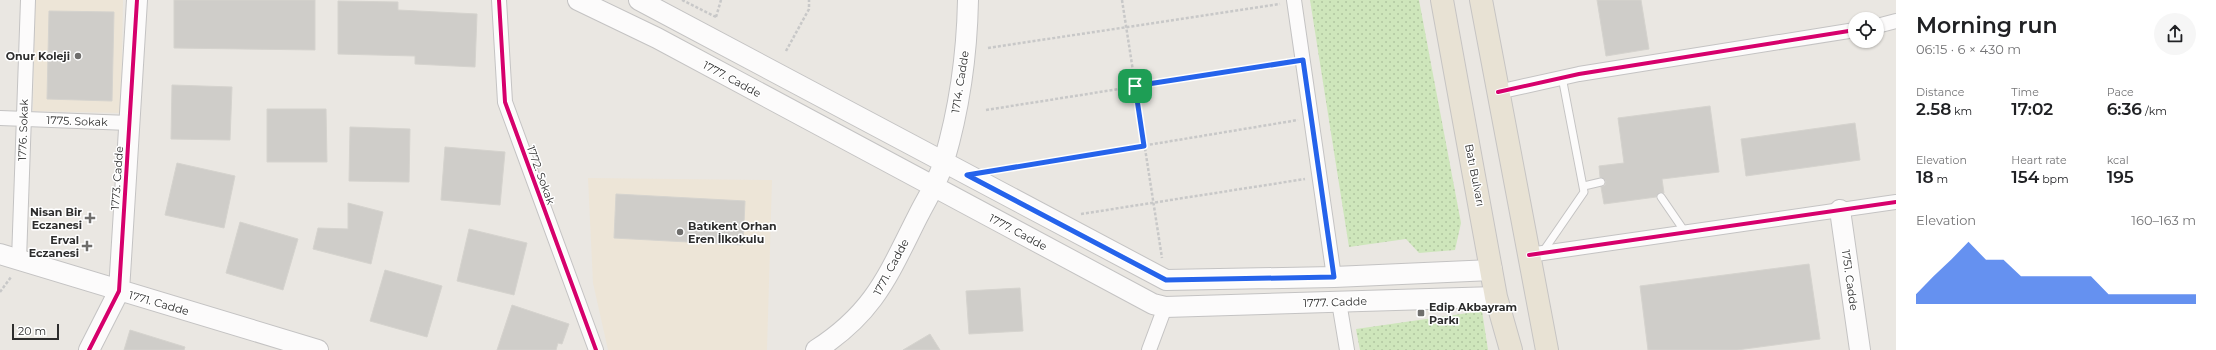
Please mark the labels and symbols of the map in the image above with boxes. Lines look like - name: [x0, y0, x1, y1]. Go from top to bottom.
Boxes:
- place label: Onur Koleji: [6, 49, 70, 63]
- street label: 1714. Cadde: [948, 49, 972, 114]
- marker: Onur Koleji: [73, 51, 83, 61]
- street label: 1777. Cadde: [701, 58, 764, 100]
- pin: [1118, 69, 1152, 103]
- street label: 1776. Sokak: [15, 98, 31, 161]
- street label: 1775. Sokak: [46, 113, 108, 129]
- street label: Batı Bulvarı: [1462, 143, 1488, 207]
- street label: 1772. Sokak: [524, 144, 558, 207]
- street label: 1773. Cadde: [108, 145, 126, 210]
- place label: Nisan Bir Eczanesi: [30, 205, 82, 232]
- street label: 1777. Cadde: [987, 211, 1050, 253]
- marker: Nisan Bir Eczanesi: [85, 213, 95, 223]
- place label: Batıkent Orhan Eren İlkokulu: [688, 219, 777, 246]
- marker: Batıkent Orhan Eren İlkokulu: [675, 227, 685, 237]
- place label: Erval Eczanesi: [29, 233, 79, 260]
- street label: 1771. Cadde: [870, 236, 912, 298]
- marker: Erval Eczanesi: [82, 241, 92, 251]
- street label: 1751. Cadde: [1839, 249, 1861, 312]
- street label: 1771. Cadde: [127, 288, 191, 318]
- street label: 1777. Cadde: [1303, 294, 1367, 310]
- place label: Edip Akbayram Parkı: [1429, 300, 1517, 327]
- marker: Edip Akbayram Parkı: [1416, 308, 1426, 318]
- scale bar: [12, 322, 59, 341]

